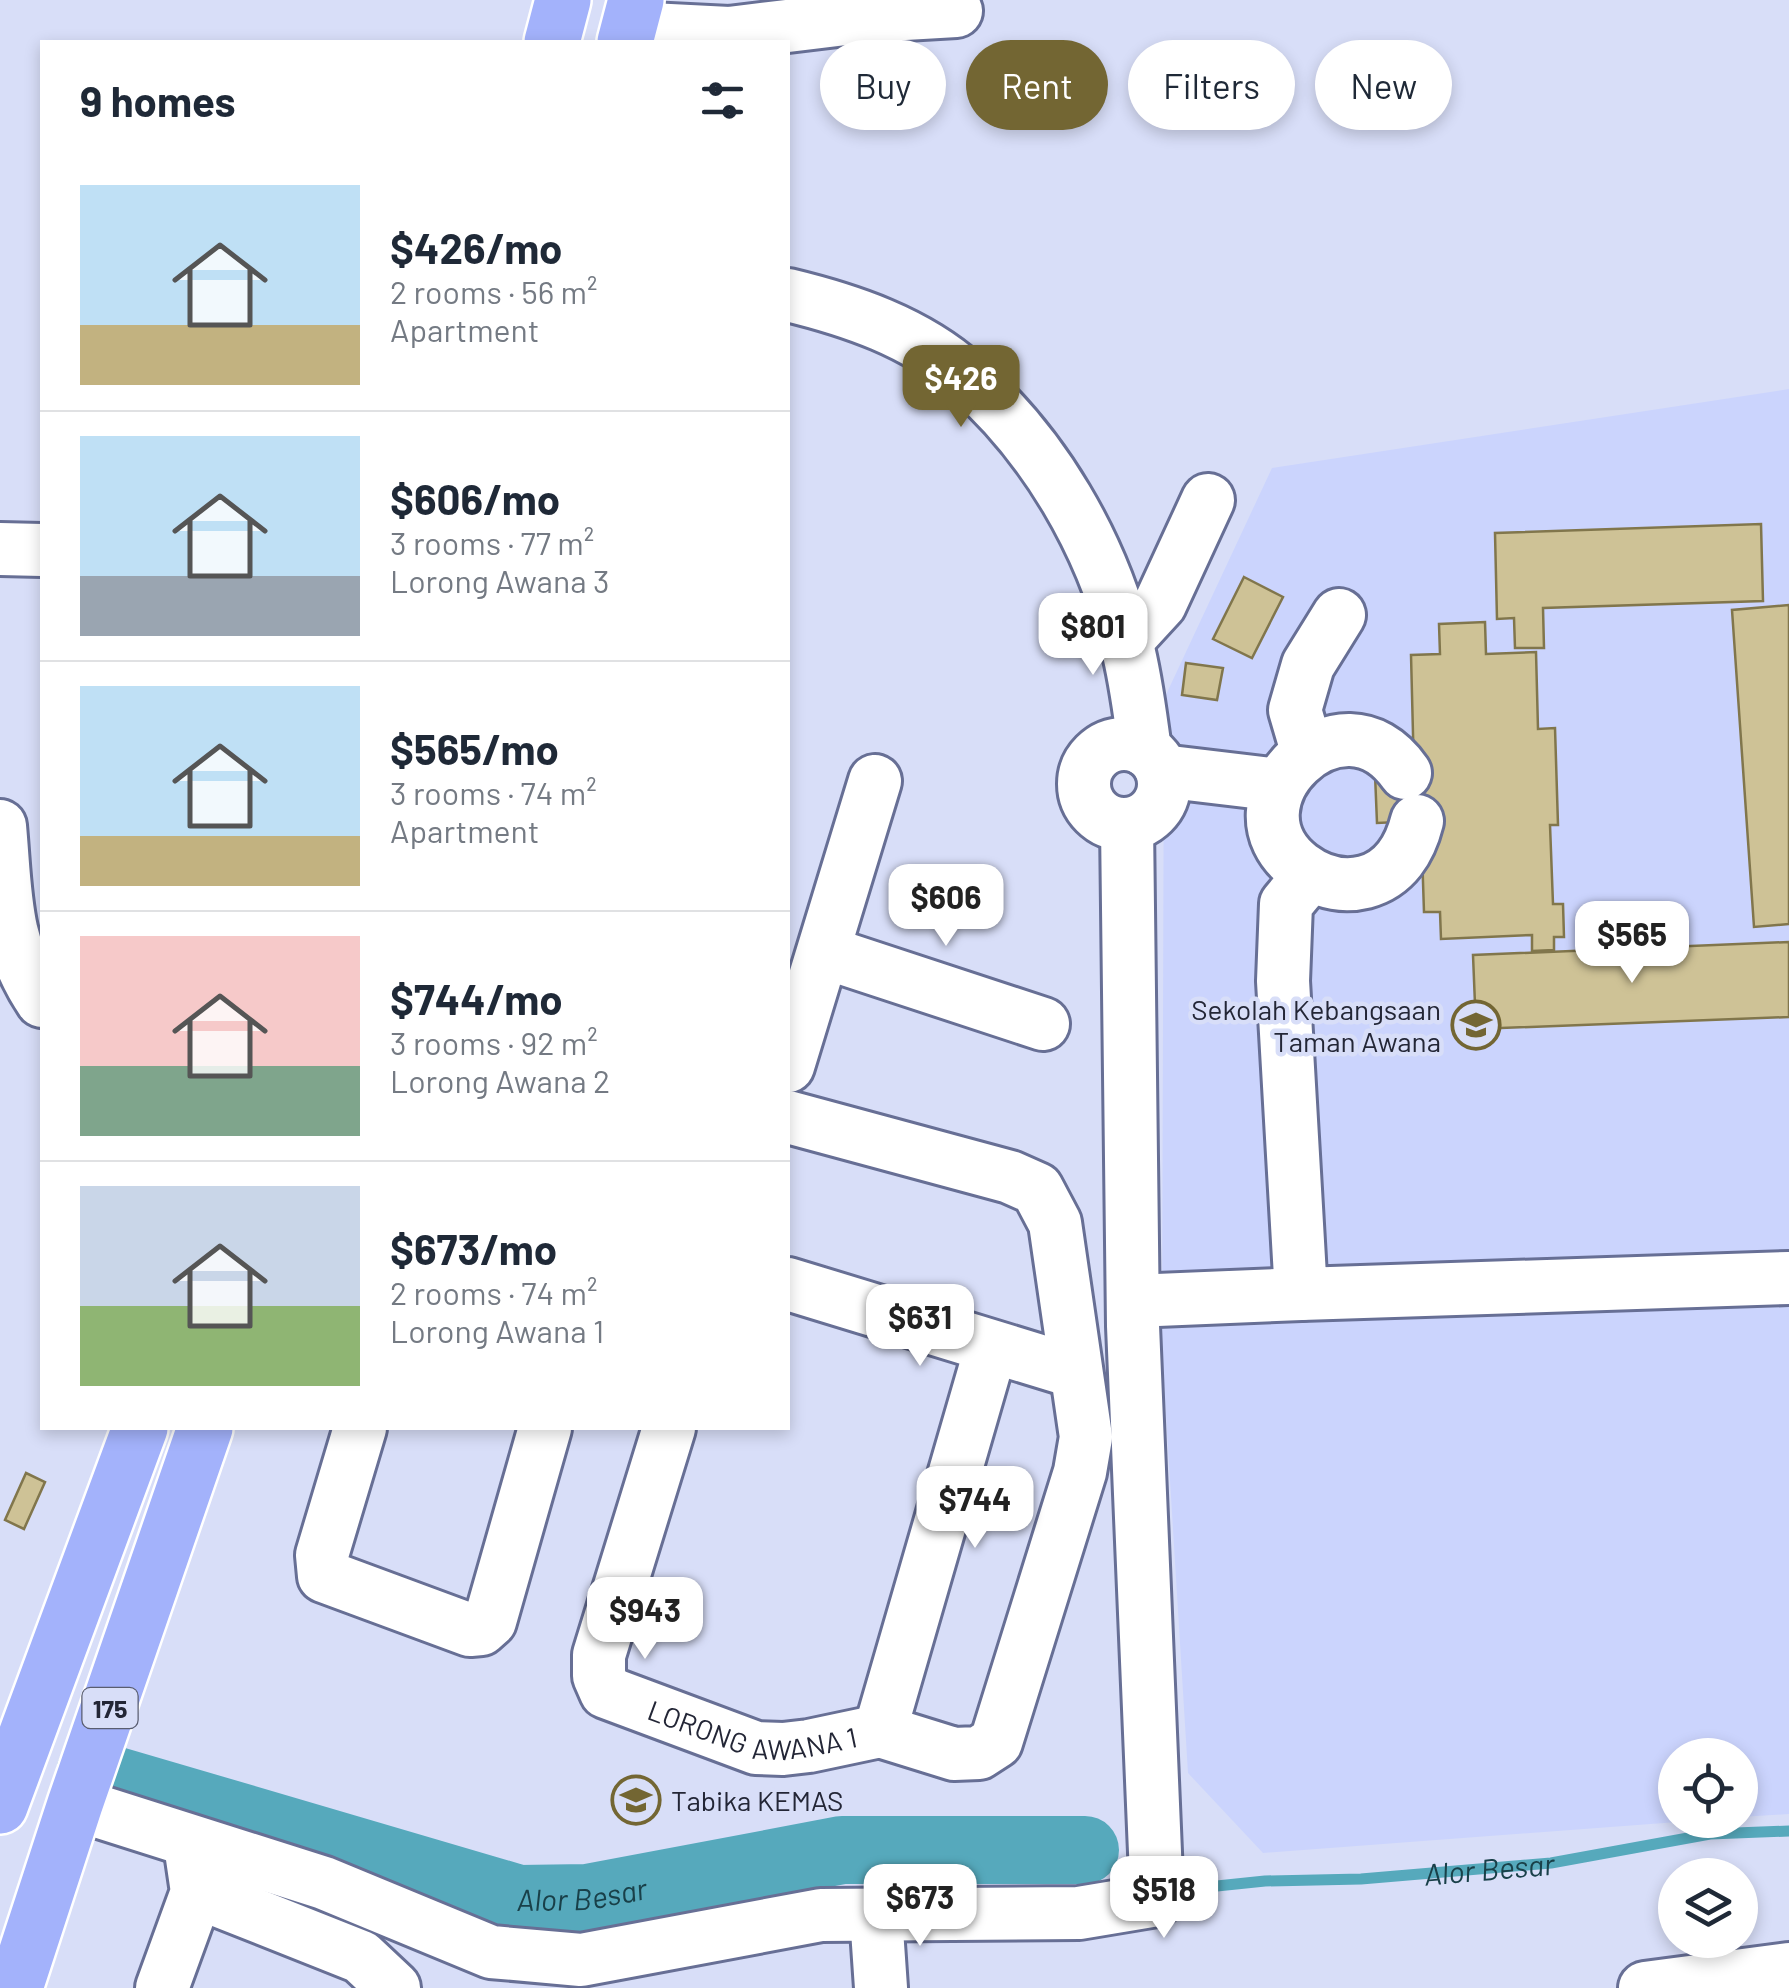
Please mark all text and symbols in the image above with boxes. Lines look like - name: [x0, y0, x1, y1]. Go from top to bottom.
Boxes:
- chip: Buy: [820, 40, 946, 130]
- chip: Rent: [966, 40, 1108, 130]
- chip: Filters: [1128, 40, 1295, 130]
- chip: New: [1315, 40, 1452, 130]
- icon: filters: [695, 73, 750, 128]
- text: 9 homes: [80, 75, 236, 125]
- text: $426/mo: [390, 222, 563, 272]
- icon: home: [160, 225, 280, 345]
- text: 2 rooms · 56 m²: [390, 272, 598, 310]
- text: Apartment: [390, 310, 539, 348]
- pin: $426: [902, 345, 1020, 430]
- text: $426: [925, 358, 997, 396]
- text: $606/mo: [390, 473, 560, 523]
- icon: home: [160, 476, 280, 596]
- text: 3 rooms · 77 m²: [390, 523, 594, 561]
- text: Lorong Awana 3: [390, 561, 609, 599]
- pin: $801: [1034, 593, 1152, 678]
- text: $801: [1061, 606, 1125, 644]
- text: $565/mo: [390, 723, 559, 773]
- icon: home: [160, 726, 280, 846]
- text: 3 rooms · 74 m²: [390, 773, 597, 811]
- text: Apartment: [390, 811, 539, 849]
- pin: $606: [887, 864, 1005, 949]
- text: $606: [911, 877, 981, 915]
- pin: $565: [1573, 901, 1691, 986]
- text: $565: [1597, 914, 1667, 952]
- text: $744/mo: [390, 973, 563, 1023]
- icon: home: [160, 976, 280, 1096]
- place label: Sekolah Kebangsaan Taman Awana: [1191, 992, 1441, 1058]
- school or university icon: Sekolah Kebangsaan Taman Awana: [1450, 999, 1502, 1051]
- text: 3 rooms · 92 m²: [390, 1023, 598, 1061]
- text: Lorong Awana 2: [390, 1061, 610, 1099]
- text: $673/mo: [390, 1223, 557, 1273]
- icon: home: [160, 1226, 280, 1346]
- text: 2 rooms · 74 m²: [390, 1273, 597, 1311]
- pin: $631: [861, 1284, 979, 1369]
- text: $631: [888, 1297, 952, 1335]
- text: Lorong Awana 1: [390, 1311, 604, 1349]
- pin: $744: [916, 1466, 1034, 1551]
- text: $744: [939, 1479, 1011, 1517]
- pin: $943: [586, 1577, 704, 1662]
- text: $943: [609, 1590, 681, 1628]
- road number: 175: [82, 1688, 138, 1728]
- street label: LORONG AWANA 1: [643, 1692, 860, 1766]
- map controls: [1658, 1738, 1758, 1958]
- button: locate: [1658, 1738, 1758, 1838]
- school or university icon: Tabika KEMAS: [610, 1774, 662, 1826]
- place label: Tabika KEMAS: [671, 1783, 843, 1817]
- water label: Alor Besar: [1423, 1845, 1557, 1892]
- pin: $518: [1105, 1856, 1223, 1941]
- button: layers: [1658, 1858, 1758, 1958]
- pin: $673: [861, 1864, 979, 1949]
- water label: Alor Besar: [516, 1869, 651, 1917]
- text: $518: [1132, 1869, 1196, 1907]
- text: $673: [886, 1877, 954, 1915]

